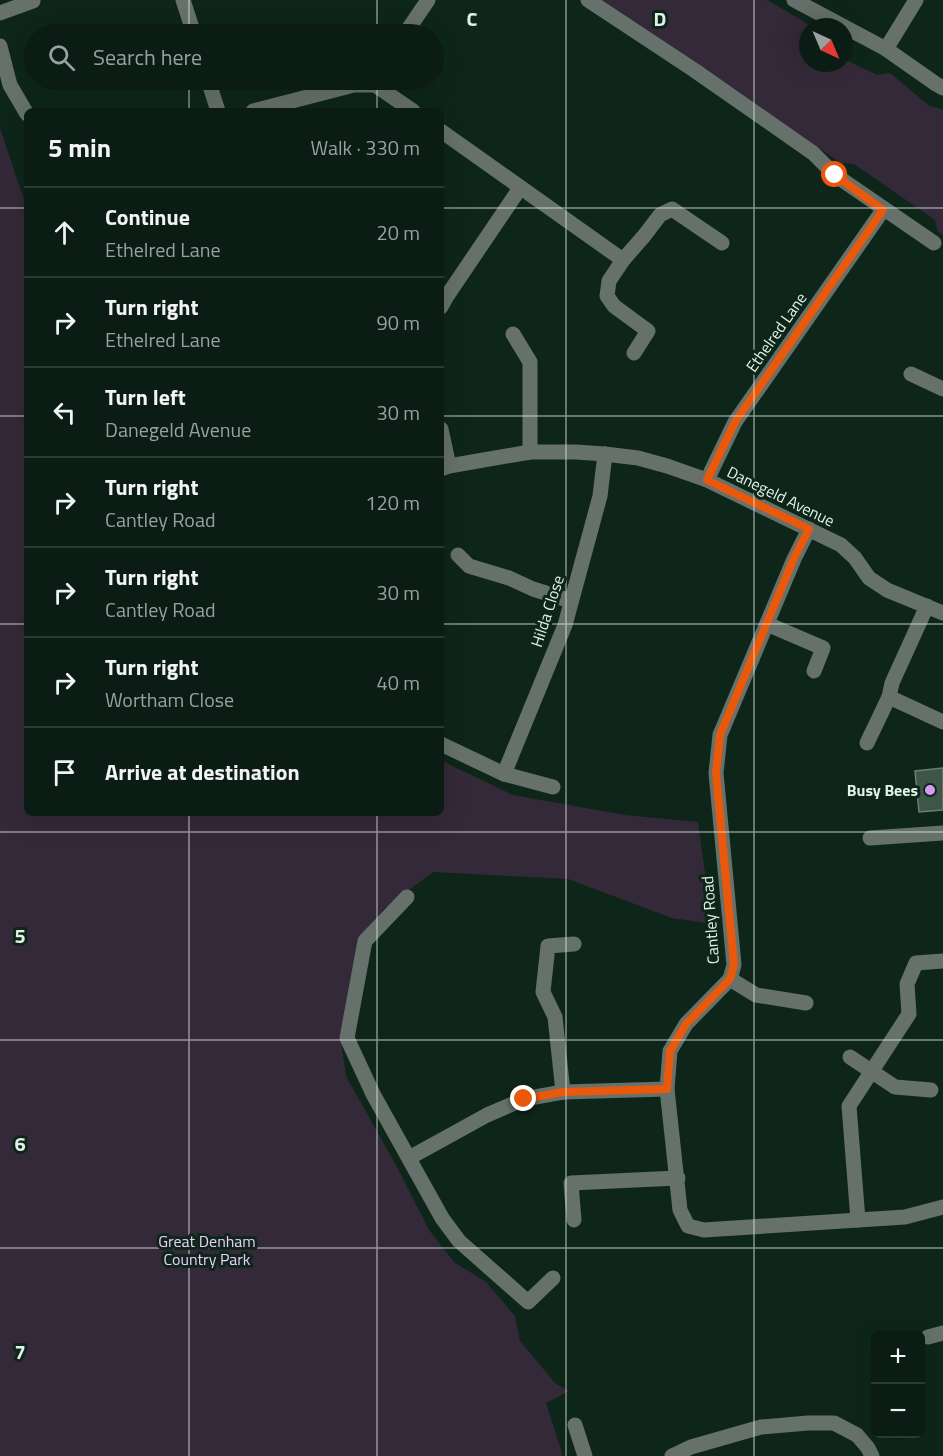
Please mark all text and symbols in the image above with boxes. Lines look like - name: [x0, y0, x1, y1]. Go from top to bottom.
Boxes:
- text: C: [467, 3, 478, 34]
- text: D: [654, 3, 666, 34]
- north arrow: [799, 18, 853, 72]
- search box: [24, 24, 444, 90]
- text: Search here: [93, 40, 202, 74]
- icon: search: [45, 41, 78, 74]
- text: 5 min: [48, 128, 111, 167]
- text: Walk · 330 m: [311, 132, 420, 163]
- route start: [821, 161, 847, 187]
- text: Continue: [105, 200, 190, 234]
- icon: ahead: [48, 216, 81, 249]
- text: 20 m: [376, 217, 420, 248]
- text: Ethelred Lane: [105, 234, 221, 265]
- street label: Ethelred Lane: [740, 287, 812, 377]
- text: Turn right: [105, 290, 199, 324]
- icon: right: [48, 306, 81, 339]
- text: 90 m: [376, 307, 420, 338]
- text: Ethelred Lane: [105, 324, 221, 355]
- text: Turn left: [105, 380, 186, 414]
- icon: left: [48, 396, 81, 429]
- text: 30 m: [376, 397, 420, 428]
- text: Danegeld Avenue: [105, 414, 251, 445]
- street label: Danegeld Avenue: [723, 460, 839, 532]
- text: Turn right: [105, 470, 199, 504]
- icon: right: [48, 486, 81, 519]
- text: 120 m: [365, 487, 420, 518]
- text: Cantley Road: [105, 504, 216, 535]
- text: Turn right: [105, 560, 199, 594]
- street label: Hilda Close: [524, 572, 570, 650]
- icon: right: [48, 576, 81, 609]
- text: 30 m: [376, 577, 420, 608]
- text: Cantley Road: [105, 594, 216, 625]
- text: Turn right: [105, 650, 199, 684]
- icon: right: [48, 666, 81, 699]
- text: 40 m: [376, 667, 420, 698]
- text: Wortham Close: [105, 684, 234, 715]
- text: Arrive at destination: [105, 755, 300, 789]
- icon: arrive: [48, 756, 81, 789]
- place label: Busy Bees: [847, 778, 918, 802]
- marker: Busy Bees: [923, 783, 937, 797]
- street label: Cantley Road: [695, 875, 725, 965]
- text: 5: [14, 920, 26, 951]
- route end: [510, 1085, 536, 1111]
- text: 6: [14, 1128, 26, 1159]
- park label: Great Denham Country Park: [158, 1229, 256, 1271]
- map controls: [871, 1330, 925, 1438]
- button: +: [871, 1330, 925, 1384]
- text: 7: [14, 1336, 26, 1367]
- button: −: [871, 1384, 925, 1438]

